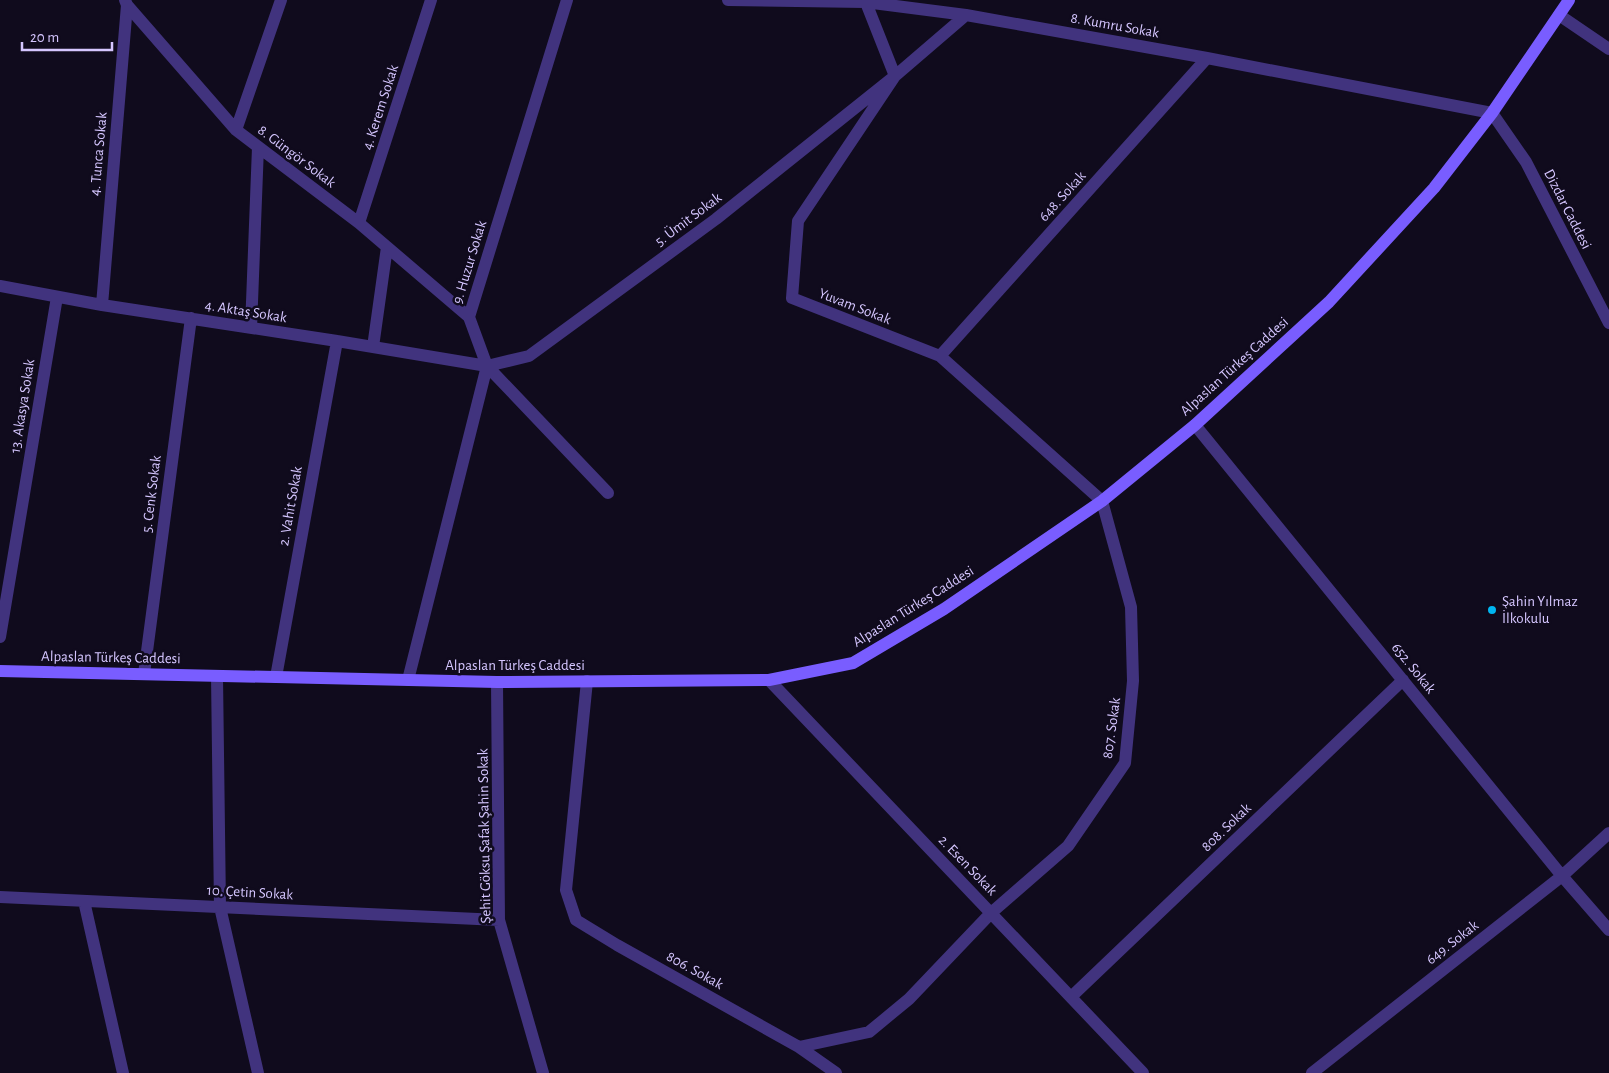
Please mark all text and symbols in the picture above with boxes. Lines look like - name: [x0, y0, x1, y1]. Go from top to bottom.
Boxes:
- street label: 8. Kumru Sokak: [1069, 10, 1161, 41]
- scale bar: [22, 20, 112, 52]
- text: 20 m: [30, 30, 59, 45]
- street label: 4. Kerem Sokak: [360, 63, 401, 152]
- street label: 4. Tunca Sokak: [87, 111, 110, 197]
- street label: 8. Güngör Sokak: [255, 122, 339, 191]
- street label: Dizdar Caddesi: [1541, 167, 1594, 252]
- street label: 648. Sokak: [1036, 168, 1089, 224]
- street label: 5. Ümit Sokak: [651, 188, 724, 249]
- street label: 9. Huzur Sokak: [450, 219, 489, 306]
- street label: Yuvam Sokak: [817, 286, 893, 327]
- street label: 4. Aktaş Sokak: [204, 298, 288, 325]
- street label: Alpaslan Türkeş Caddesi: [1177, 314, 1291, 419]
- street label: 13. Akasya Sokak: [8, 358, 37, 454]
- street label: 5. Cenk Sokak: [139, 454, 164, 534]
- street label: 2. Vahit Sokak: [276, 465, 305, 547]
- street label: Alpaslan Türkeş Caddesi: [850, 563, 976, 650]
- place label: Şahin Yılmaz İlkokulu: [1502, 594, 1578, 626]
- marker: Şahin Yılmaz İlkokulu: [1486, 604, 1498, 616]
- street label: 652. Sokak: [1389, 640, 1439, 697]
- street label: Alpaslan Türkeş Caddesi: [41, 649, 181, 666]
- street label: Alpaslan Türkeş Caddesi: [445, 658, 585, 673]
- street label: 807. Sokak: [1100, 696, 1123, 760]
- street label: Şehit Göksu Şafak Şahin Sokak: [475, 748, 494, 924]
- street label: 808. Sokak: [1199, 800, 1254, 854]
- street label: 2. Esen Sokak: [935, 832, 1000, 898]
- street label: 10. Çetin Sokak: [206, 883, 294, 902]
- street label: 649. Sokak: [1423, 917, 1481, 967]
- street label: 806. Sokak: [664, 949, 726, 992]

